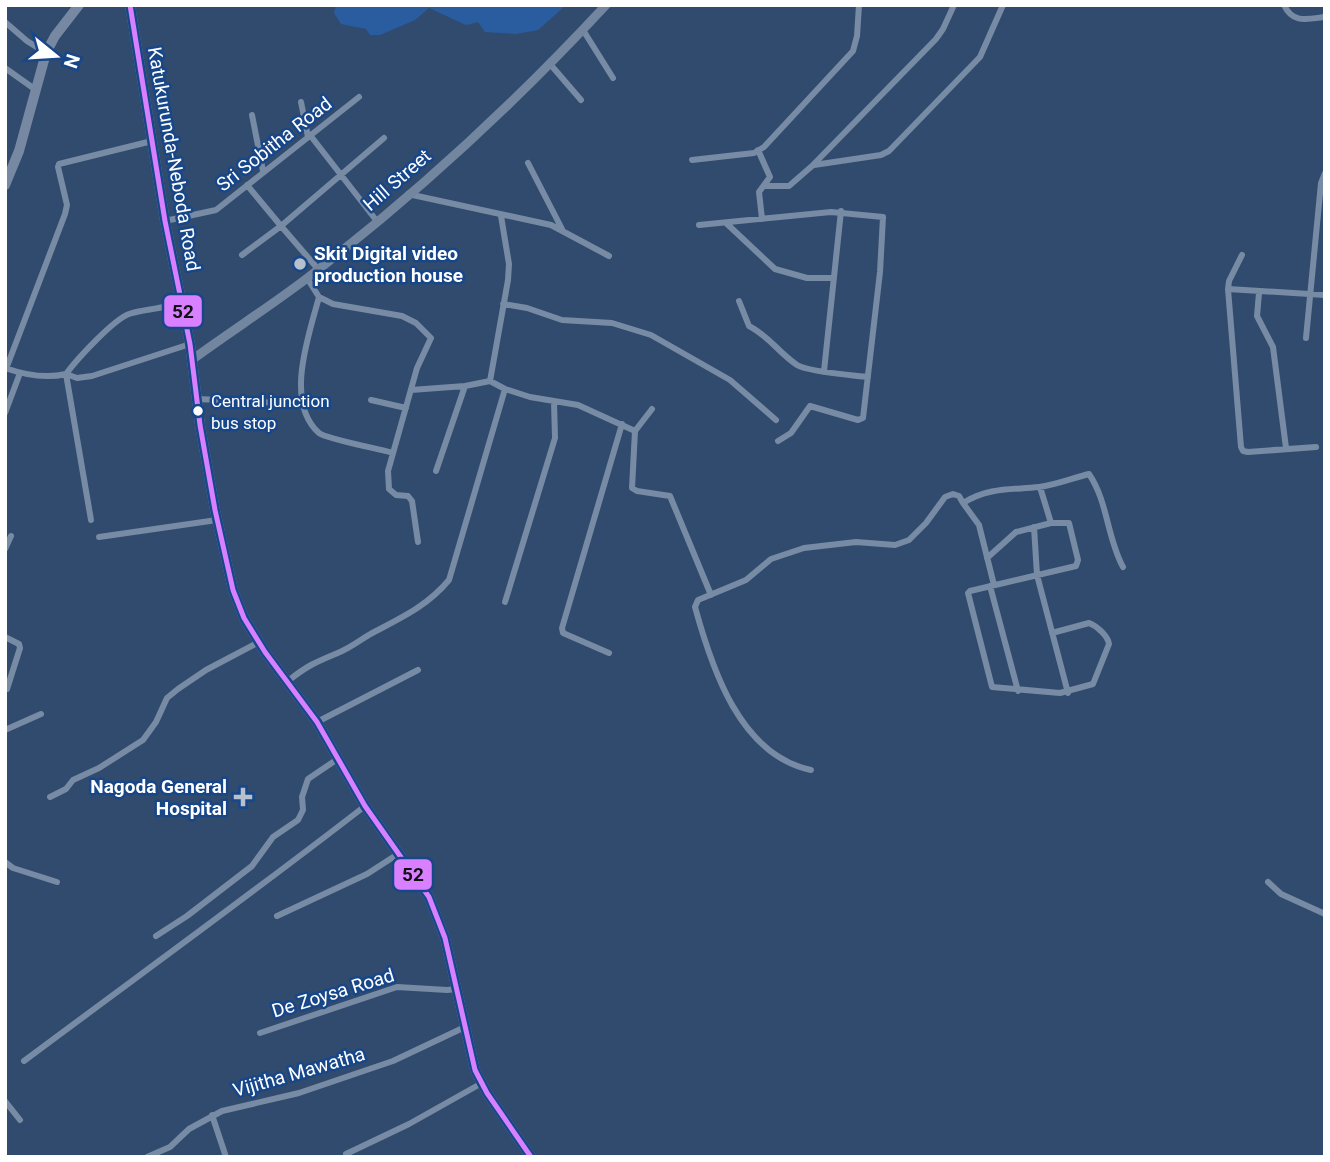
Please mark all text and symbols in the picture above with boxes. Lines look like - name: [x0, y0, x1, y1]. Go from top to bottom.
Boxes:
- north arrow: [21, 21, 91, 91]
- street label: Katukurunda-Neboda Road: [143, 45, 205, 273]
- text: N: [59, 51, 85, 71]
- street label: Sri Sobitha Road: [212, 92, 336, 196]
- street label: Hill Street: [358, 144, 436, 216]
- place label: Skit Digital video production house: [314, 242, 463, 287]
- marker: Skit Digital video production house: [292, 256, 308, 272]
- line badge: 52: [163, 294, 203, 328]
- text: 52: [172, 300, 194, 323]
- place label: Central junction bus stop: [211, 391, 330, 433]
- marker: Central junction bus stop: [191, 404, 205, 418]
- place label: Nagoda General Hospital: [90, 775, 227, 820]
- marker: Nagoda General Hospital: [233, 787, 253, 807]
- line badge: 52: [393, 858, 433, 891]
- text: 52: [402, 863, 424, 886]
- street label: De Zoysa Road: [269, 963, 397, 1023]
- street label: Vijitha Mawatha: [230, 1042, 368, 1102]

